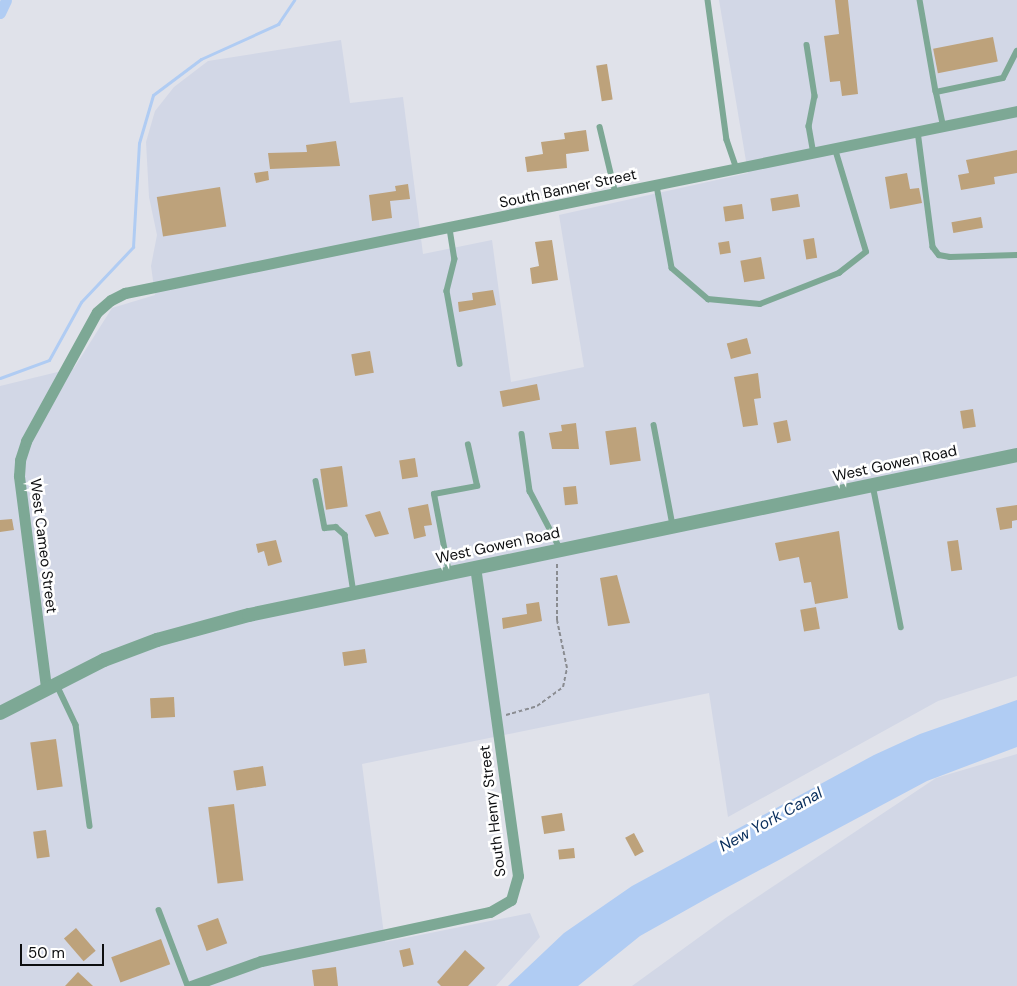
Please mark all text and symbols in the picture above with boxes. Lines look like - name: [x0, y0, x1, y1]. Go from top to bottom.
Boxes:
- street label: South Banner Street: [498, 166, 638, 212]
- street label: West Gowen Road: [831, 442, 959, 486]
- street label: West Cameo Street: [26, 478, 60, 614]
- street label: West Gowen Road: [434, 524, 562, 568]
- street label: South Henry Street: [476, 744, 510, 878]
- water label: New York Canal: [716, 784, 826, 856]
- scale bar: [22, 934, 106, 966]
- text: 50 m: [28, 943, 65, 963]

